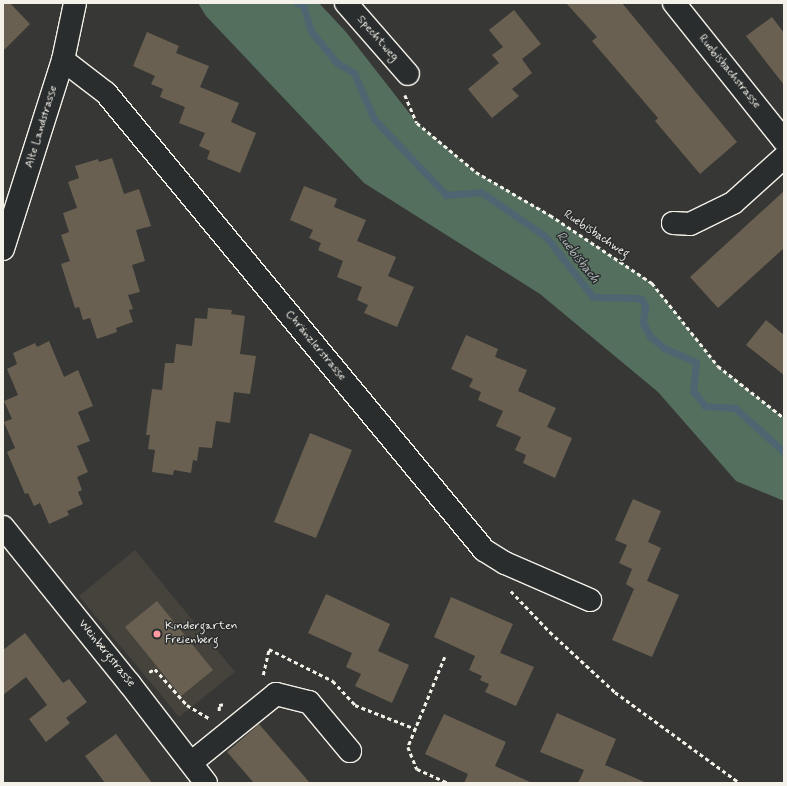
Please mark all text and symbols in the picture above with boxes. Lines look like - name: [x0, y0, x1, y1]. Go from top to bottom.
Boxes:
- street label: Spechtweg: [353, 13, 401, 65]
- street label: Ruebisbachstrasse: [695, 32, 763, 112]
- street label: Alte Landstrasse: [23, 84, 61, 170]
- street label: Ruebisbachweg: [560, 208, 632, 262]
- water label: Ruebisbach: [552, 229, 602, 287]
- street label: Chränzlerstrasse: [281, 308, 349, 384]
- street label: Weinbergstrasse: [74, 617, 138, 691]
- place label: Kindergarten Freienberg: [165, 620, 238, 648]
- marker: Kindergarten Freienberg: [152, 629, 162, 639]

